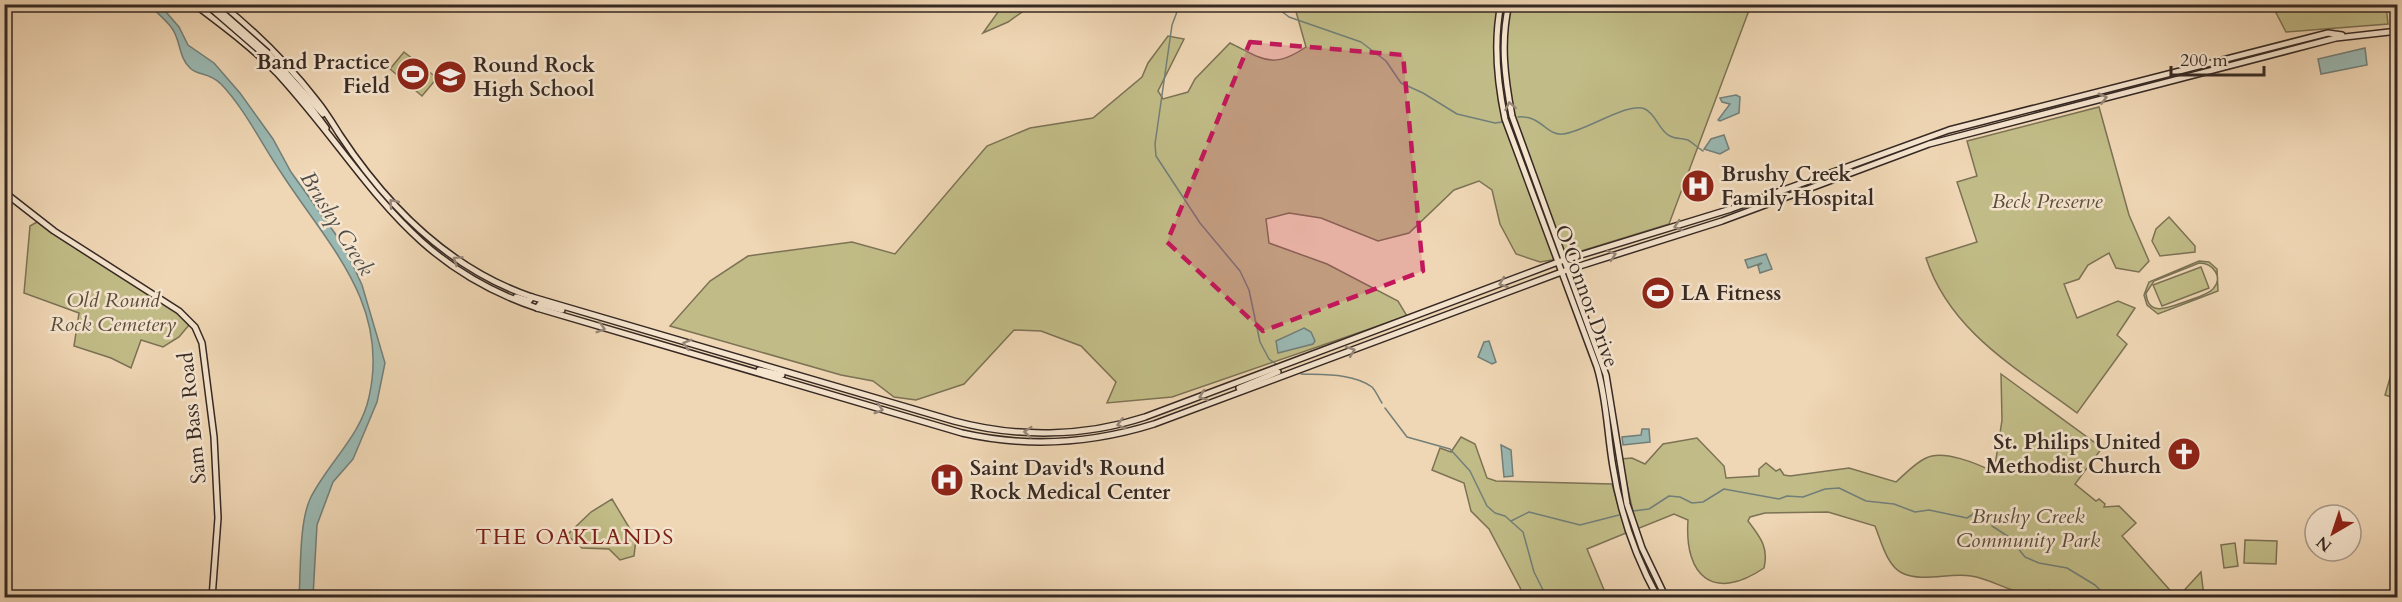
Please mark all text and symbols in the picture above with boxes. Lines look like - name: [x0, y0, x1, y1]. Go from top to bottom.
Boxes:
- scale bar: [2171, 39, 2264, 77]
- place label: Band Practice Field: [256, 48, 390, 101]
- text: 200 m: [2180, 48, 2228, 73]
- place label: Round Rock High School: [473, 51, 595, 104]
- sports icon: Band Practice Field: [395, 56, 431, 92]
- school or university icon: Round Rock High School: [432, 59, 468, 95]
- one-way arrow: [2098, 92, 2108, 105]
- one-way arrow: [1504, 102, 1517, 112]
- place label: Brushy Creek Family Hospital: [1721, 160, 1874, 213]
- water label: Brushy Creek: [293, 165, 381, 282]
- hospital icon: Brushy Creek Family Hospital: [1680, 168, 1716, 204]
- park label: Beck Preserve: [1991, 187, 2103, 216]
- one-way arrow: [389, 199, 400, 210]
- one-way arrow: [1673, 218, 1684, 231]
- street label: O'Connor Drive: [1547, 221, 1626, 371]
- one-way arrow: [1606, 250, 1617, 262]
- one-way arrow: [453, 256, 464, 267]
- sports icon: LA Fitness: [1640, 275, 1676, 311]
- one-way arrow: [1498, 276, 1509, 288]
- place label: LA Fitness: [1681, 279, 1781, 308]
- park label: Old Round Rock Cemetery: [50, 286, 176, 339]
- one-way arrow: [596, 320, 606, 333]
- one-way arrow: [682, 339, 693, 351]
- one-way arrow: [1345, 346, 1356, 359]
- street label: Sam Bass Road: [171, 351, 214, 485]
- one-way arrow: [1198, 389, 1209, 401]
- one-way arrow: [873, 402, 884, 414]
- one-way arrow: [1117, 417, 1127, 430]
- one-way arrow: [1023, 426, 1033, 439]
- place label: St. Philips United Methodist Church: [1986, 428, 2161, 481]
- church icon: St. Philips United Methodist Church: [2166, 436, 2202, 472]
- place label: Saint David's Round Rock Medical Center: [970, 454, 1171, 507]
- hospital icon: Saint David's Round Rock Medical Center: [929, 462, 965, 498]
- park label: Brushy Creek Community Park: [1956, 502, 2101, 555]
- north arrow: [2303, 503, 2363, 563]
- district label: THE OAKLANDS: [475, 522, 675, 552]
- text: N: [2312, 531, 2337, 557]

